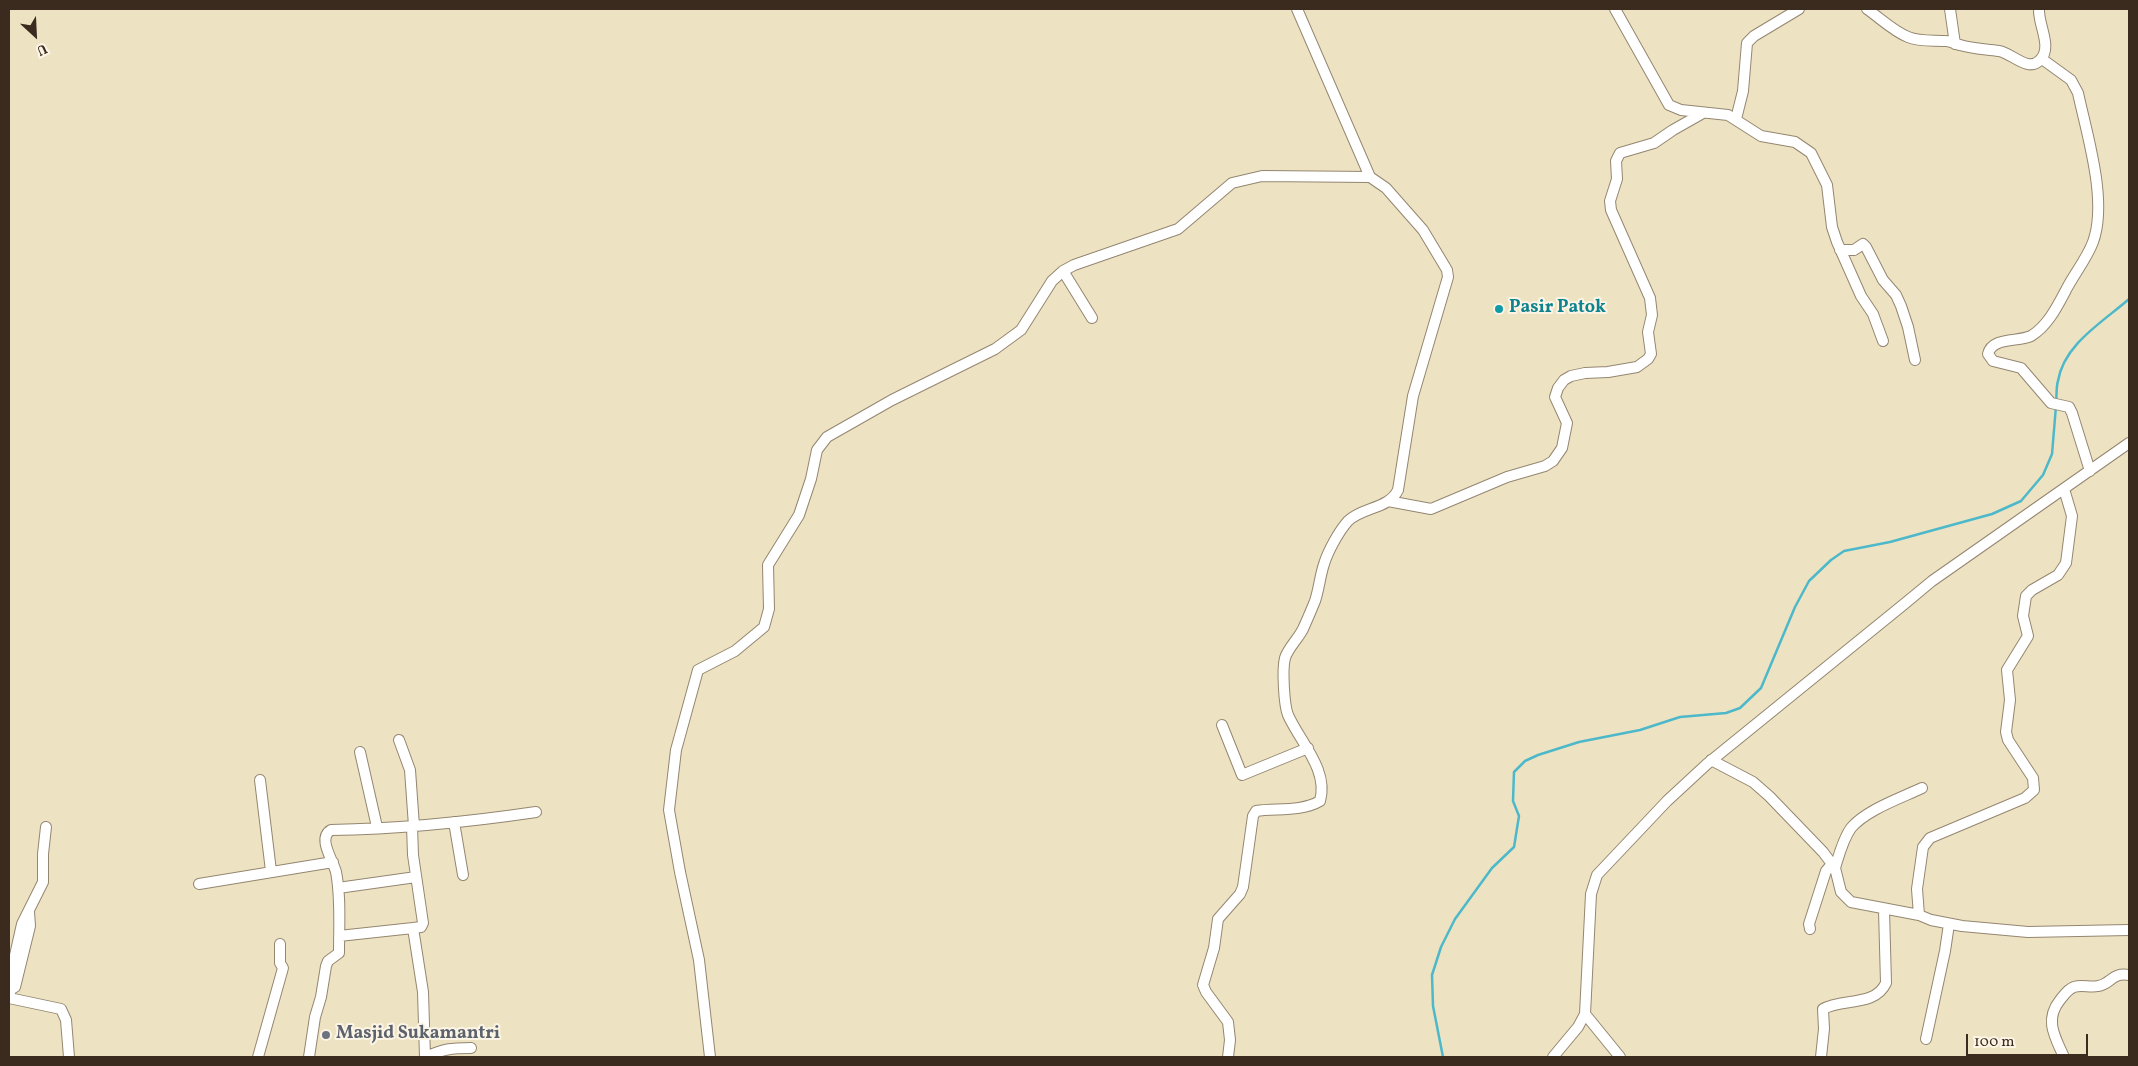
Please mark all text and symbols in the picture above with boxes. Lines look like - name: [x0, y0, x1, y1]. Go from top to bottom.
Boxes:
- north arrow: [10, 10, 60, 60]
- text: U: [33, 38, 50, 60]
- place label: Pasir Patok: [1509, 298, 1606, 320]
- marker: Pasir Patok: [1493, 303, 1505, 315]
- place label: Masjid Sukamantri: [336, 1024, 500, 1046]
- scale bar: [1968, 1024, 2090, 1056]
- marker: Masjid Sukamantri: [320, 1029, 332, 1041]
- text: 100 m: [1974, 1032, 2014, 1053]

